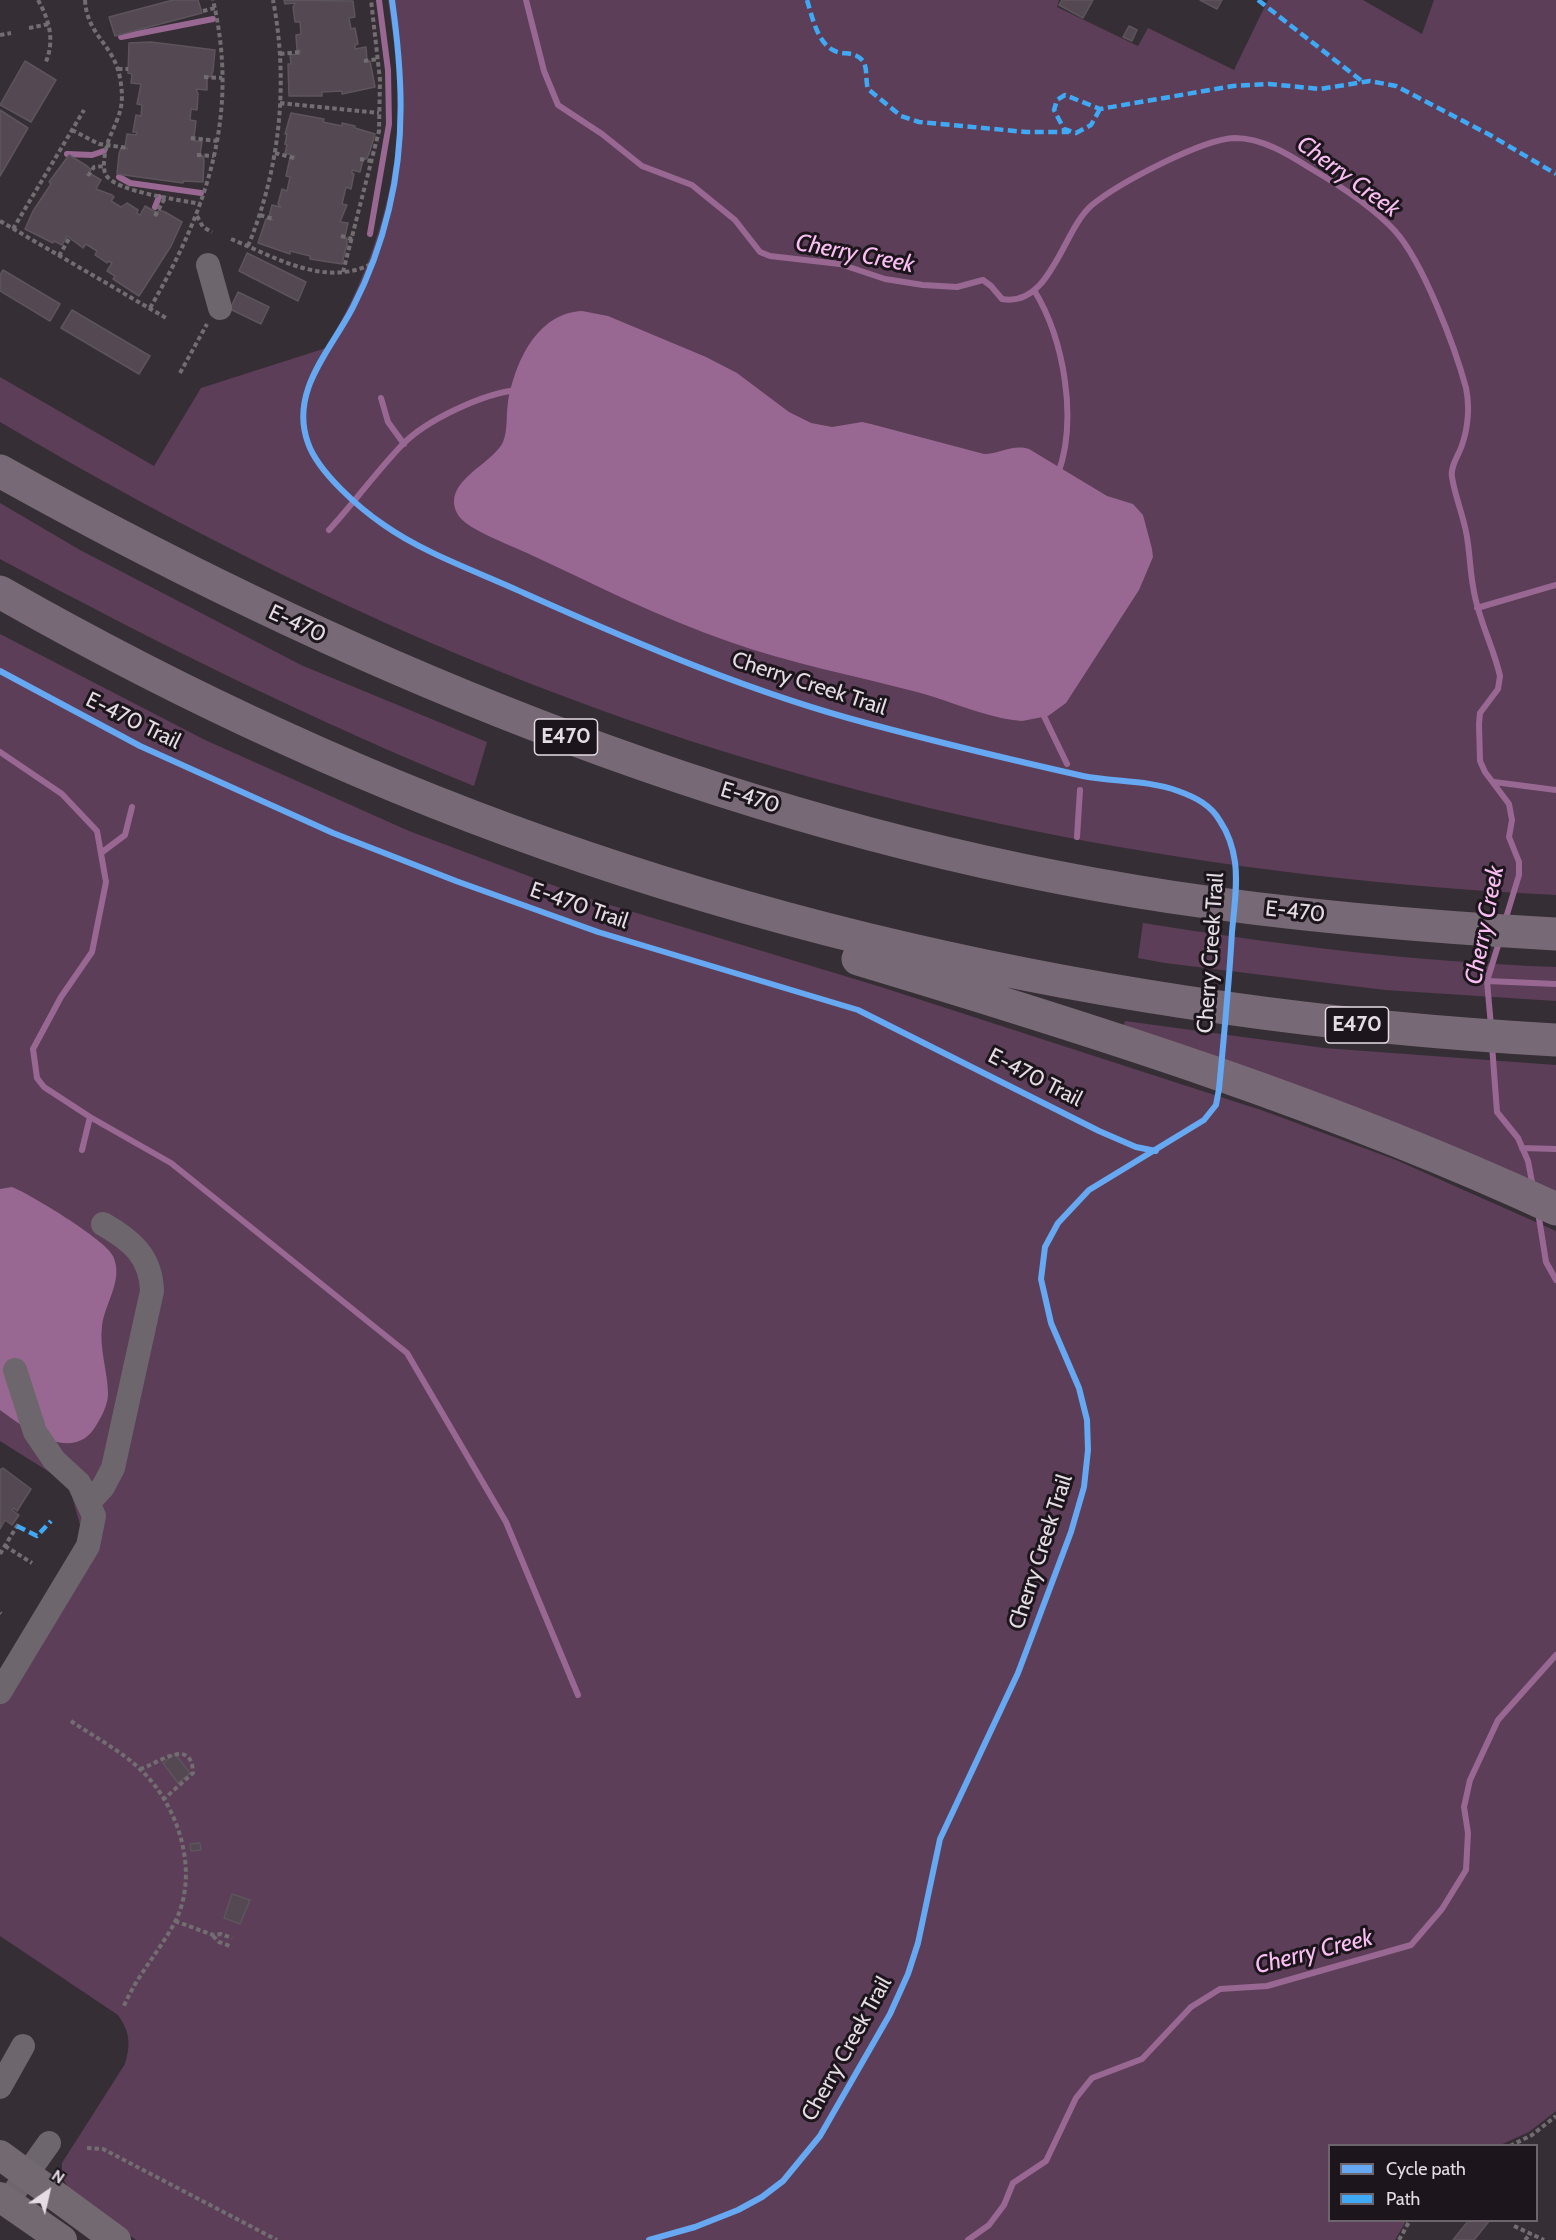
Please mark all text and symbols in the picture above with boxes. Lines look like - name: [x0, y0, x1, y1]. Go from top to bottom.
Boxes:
- water label: Cherry Creek: [1291, 130, 1405, 224]
- water label: Cherry Creek: [793, 228, 917, 280]
- street label: E-470: [264, 599, 330, 649]
- street label: Cherry Creek Trail: [728, 647, 890, 721]
- street label: E-470 Trail: [81, 687, 185, 755]
- road number: E470: [534, 719, 598, 755]
- street label: E-470: [717, 777, 783, 819]
- water label: Cherry Creek: [1459, 863, 1511, 987]
- street label: Cherry Creek Trail: [1192, 872, 1230, 1034]
- street label: E-470 Trail: [526, 877, 632, 935]
- street label: E-470: [1264, 896, 1326, 928]
- road number: E470: [1326, 1007, 1388, 1043]
- street label: E-470 Trail: [984, 1043, 1086, 1113]
- street label: Cherry Creek Trail: [1004, 1471, 1078, 1633]
- water label: Cherry Creek: [1252, 1923, 1376, 1981]
- street label: Cherry Creek Trail: [796, 1972, 898, 2126]
- legend: [1328, 2144, 1538, 2222]
- text: Cycle path: [1386, 2158, 1466, 2180]
- north arrow: [18, 2162, 78, 2222]
- text: N: [48, 2166, 68, 2188]
- text: Path: [1386, 2188, 1420, 2210]

